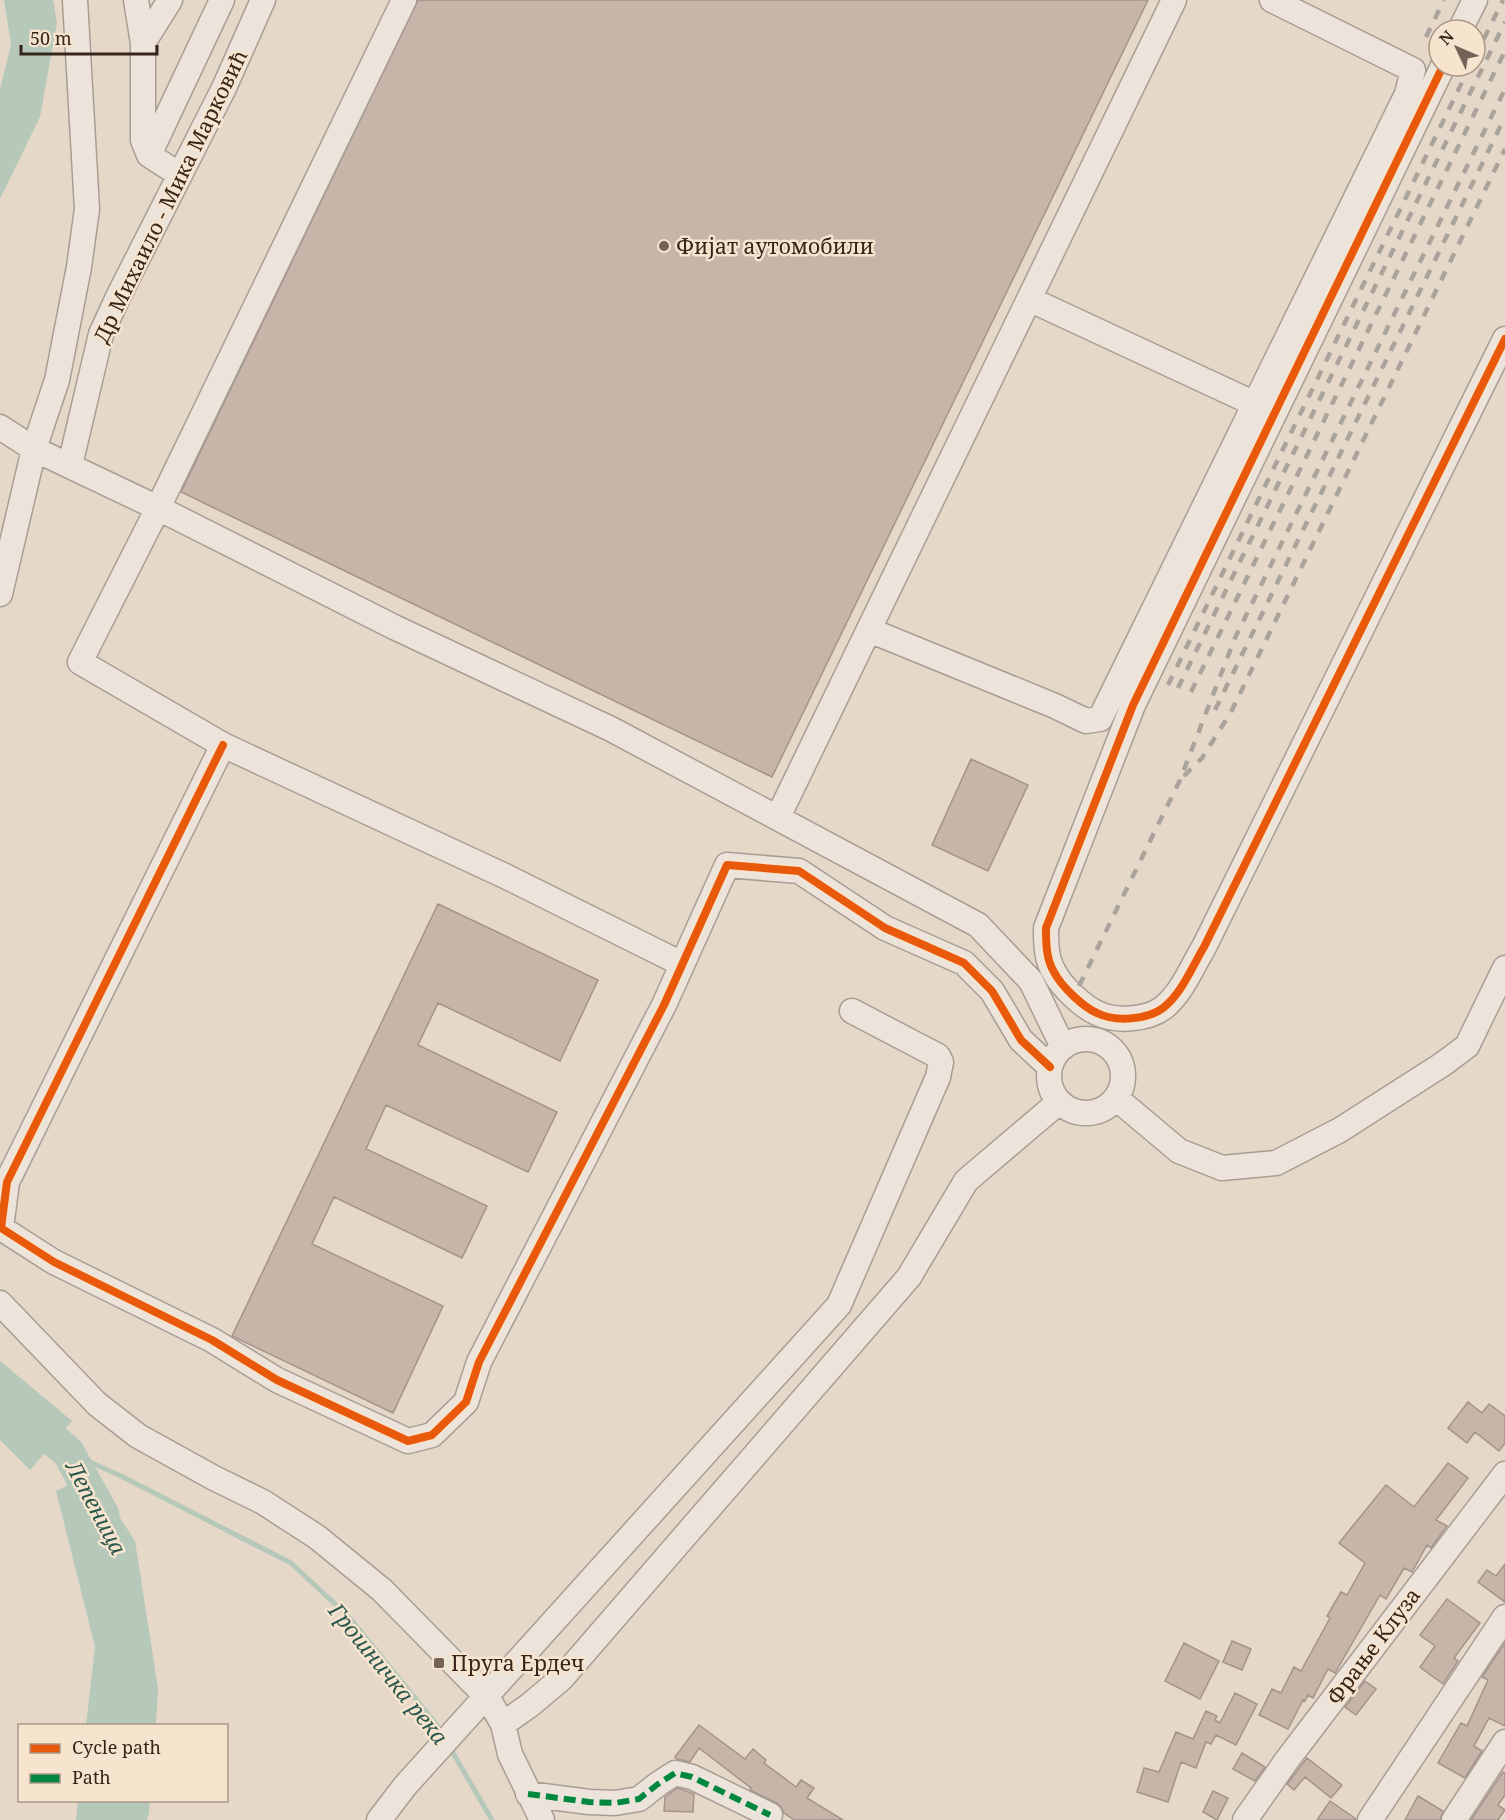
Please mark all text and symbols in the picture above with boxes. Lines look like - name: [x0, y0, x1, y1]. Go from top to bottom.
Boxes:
- scale bar: [21, 18, 158, 56]
- north arrow: [1427, 18, 1487, 78]
- text: N: [1434, 25, 1459, 50]
- text: 50 m: [30, 26, 72, 50]
- street label: Др Михаило - Мика Марковић: [87, 45, 253, 347]
- place label: Фијат аутомобили: [676, 232, 874, 260]
- marker: Фијат аутомобили: [657, 239, 671, 253]
- water label: Лепеница: [59, 1454, 135, 1560]
- street label: Фрање Клуза: [1320, 1582, 1426, 1710]
- water label: Грошничка река: [322, 1595, 456, 1751]
- place label: Пруга Ердеч: [451, 1649, 584, 1677]
- marker: Пруга Ердеч: [432, 1656, 446, 1670]
- legend: [18, 1724, 228, 1802]
- text: Cycle path: [72, 1735, 161, 1759]
- text: Path: [72, 1765, 111, 1789]

